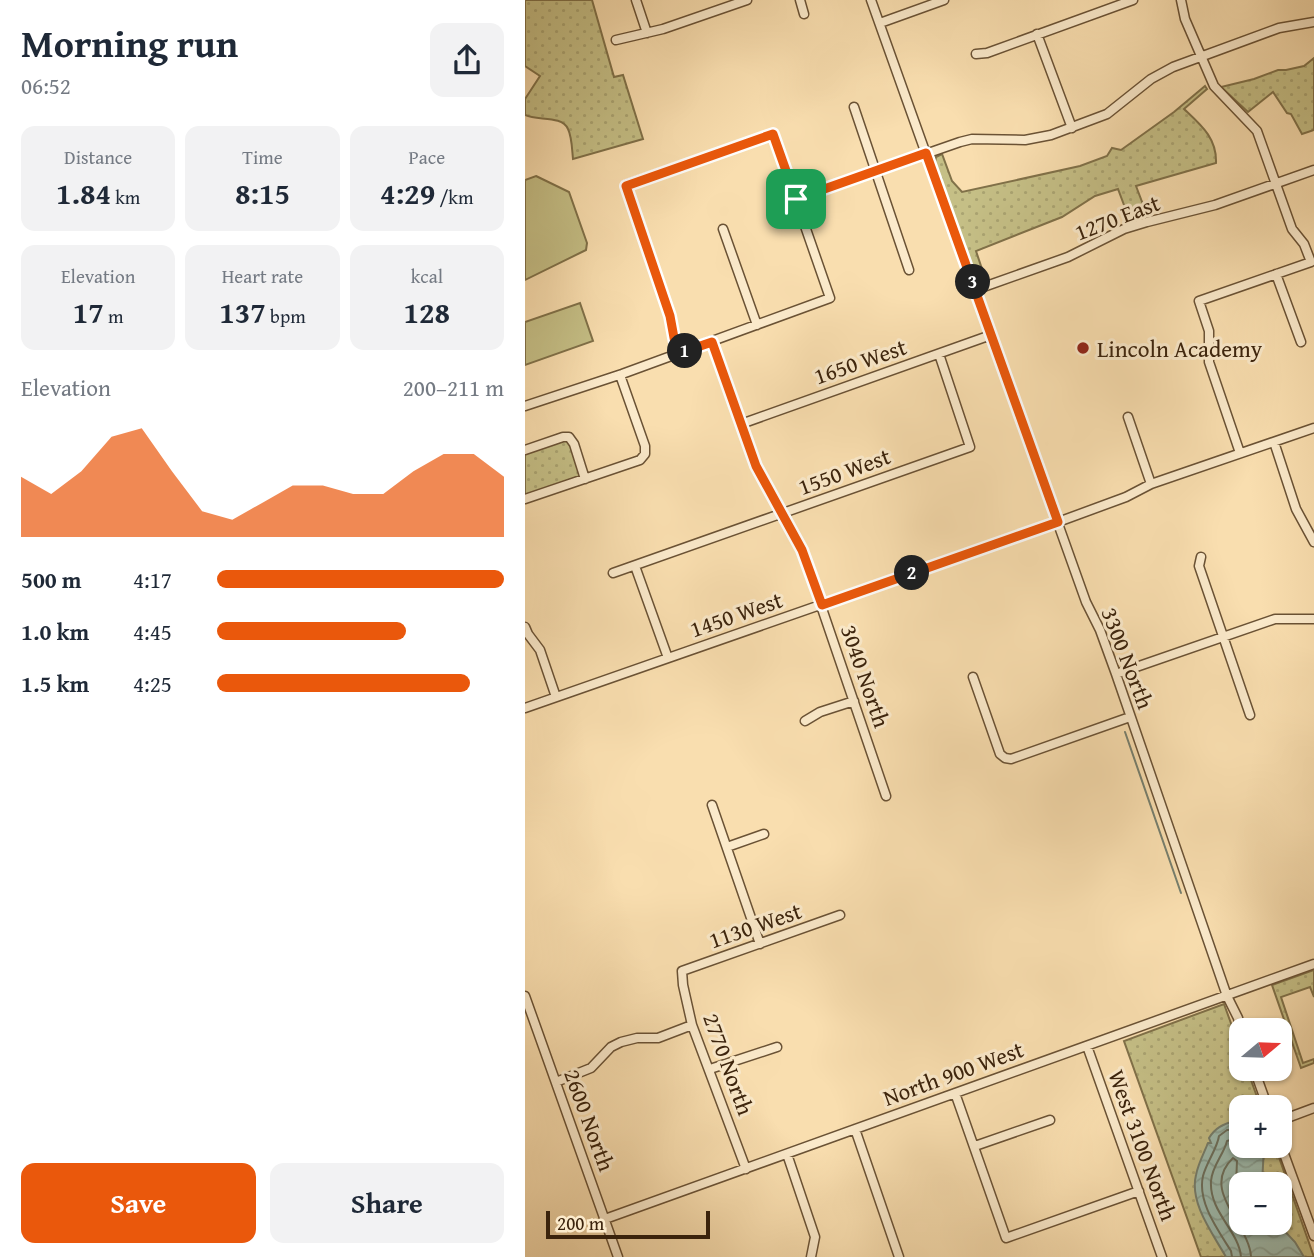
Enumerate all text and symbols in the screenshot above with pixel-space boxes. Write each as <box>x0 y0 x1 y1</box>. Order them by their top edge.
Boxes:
text: Morning run <box>21 15 238 71</box>
button: share <box>430 23 504 97</box>
text: 06:52 <box>21 69 71 102</box>
text: Distance <box>64 143 132 171</box>
text: Time <box>242 143 283 171</box>
text: Pace <box>409 143 445 171</box>
pin <box>766 169 826 229</box>
text: 1.84 <box>56 171 111 215</box>
text: 8:15 <box>235 171 290 215</box>
text: 4:29 <box>380 171 435 215</box>
icon: arrive <box>777 180 815 218</box>
text: km <box>111 183 140 211</box>
text: /km <box>435 183 474 211</box>
street label: 1270 East <box>1069 186 1165 248</box>
text: Elevation <box>61 262 135 290</box>
text: Heart rate <box>222 262 303 290</box>
text: kcal <box>411 262 443 290</box>
pin: 3 <box>955 264 991 300</box>
text: 3 <box>968 267 977 295</box>
text: 17 <box>73 290 104 334</box>
text: 137 <box>219 290 266 334</box>
text: 128 <box>404 290 450 334</box>
text: m <box>104 302 124 330</box>
text: bpm <box>266 302 306 330</box>
street label: 1650 West <box>809 330 911 392</box>
place label: Lincoln Academy <box>1097 332 1263 365</box>
pin: 1 <box>667 334 703 368</box>
text: 1 <box>680 336 689 364</box>
marker: Lincoln Academy <box>1075 340 1091 356</box>
text: Elevation <box>21 371 111 404</box>
text: 200–211 m <box>403 371 504 404</box>
street label: 1550 West <box>793 439 895 503</box>
pin: 2 <box>895 556 929 590</box>
text: 2 <box>907 558 916 586</box>
text: 500 m <box>21 563 82 596</box>
text: 4:17 <box>133 563 172 596</box>
street label: 1450 West <box>685 583 787 645</box>
street label: 3300 North <box>1093 602 1163 714</box>
text: 1.0 km <box>21 615 89 648</box>
text: 4:45 <box>133 615 172 648</box>
street label: 3040 North <box>833 620 899 732</box>
text: 1.5 km <box>21 667 89 700</box>
text: 4:25 <box>133 667 172 700</box>
street label: 1130 West <box>704 894 806 956</box>
street label: 2770 North <box>695 1008 763 1120</box>
north arrow <box>1229 1018 1291 1082</box>
map controls <box>1229 1018 1292 1235</box>
street label: North 900 West <box>878 1032 1028 1114</box>
street label: 2600 North <box>556 1064 624 1176</box>
street label: West 3100 North <box>1100 1065 1186 1225</box>
button: + <box>1229 1095 1292 1158</box>
button: Save <box>21 1163 256 1243</box>
button: Share <box>270 1163 504 1243</box>
button: − <box>1229 1172 1292 1235</box>
scale bar <box>546 1208 711 1240</box>
text: 200 m <box>557 1209 604 1237</box>

